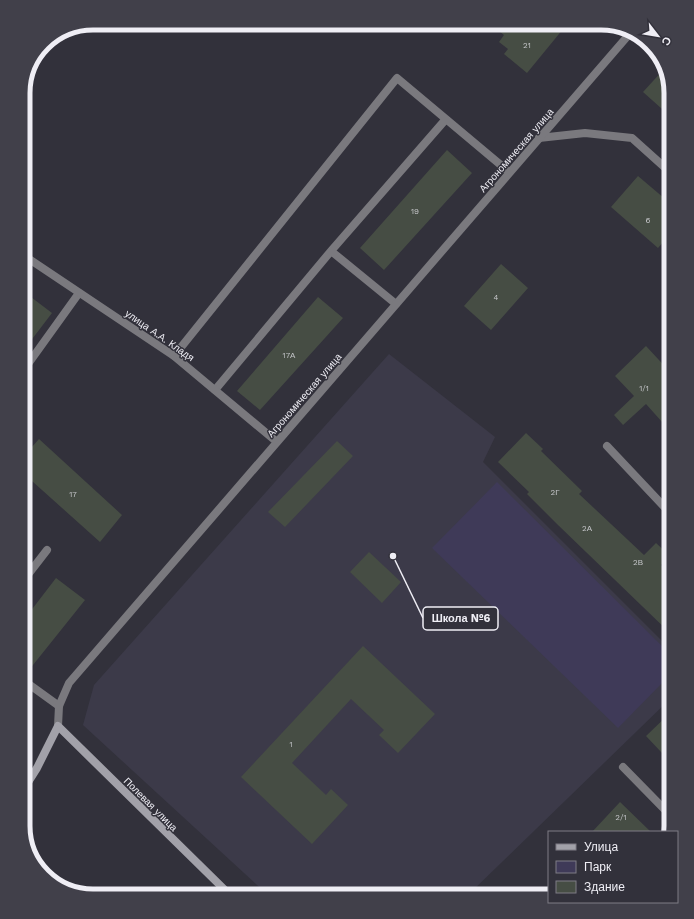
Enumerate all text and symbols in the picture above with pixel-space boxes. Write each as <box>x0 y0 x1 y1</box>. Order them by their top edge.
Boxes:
north arrow <box>638 16 678 56</box>
text: С <box>658 34 674 48</box>
house number: 21 <box>523 41 531 50</box>
street label: Агрономическая улица <box>477 106 556 194</box>
house number: 19 <box>411 207 419 216</box>
house number: 6 <box>646 216 651 225</box>
house number: 4 <box>494 293 499 302</box>
street label: улица А.А. Кладя <box>123 308 196 363</box>
street label: Агрономическая улица <box>265 351 344 439</box>
house number: 17А <box>283 351 296 360</box>
house number: 1/1 <box>639 384 649 393</box>
house number: 2Г <box>551 488 560 497</box>
house number: 17 <box>69 490 77 499</box>
house number: 2А <box>582 524 593 533</box>
house number: 2В <box>633 558 643 567</box>
callout: Школа №6 <box>423 607 498 630</box>
text: Школа №6 <box>432 612 491 625</box>
house number: 1 <box>289 740 293 749</box>
street label: Полевая улица <box>122 775 180 834</box>
house number: 2/1 <box>615 813 627 822</box>
legend <box>548 831 678 903</box>
text: Улица <box>584 840 618 854</box>
text: Парк <box>584 860 612 874</box>
text: Здание <box>584 880 625 894</box>

